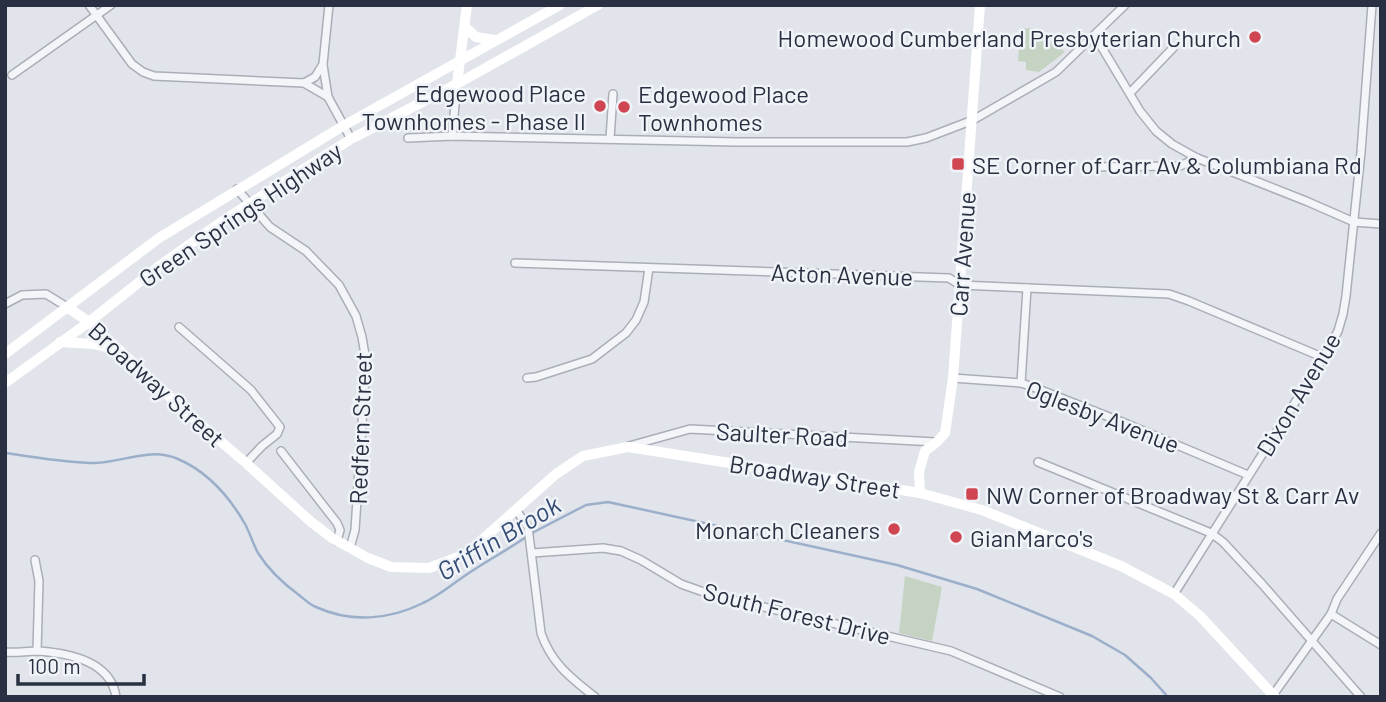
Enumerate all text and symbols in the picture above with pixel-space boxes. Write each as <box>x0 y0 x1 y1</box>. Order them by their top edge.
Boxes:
place label: Homewood Cumberland Presbyterian Church <box>778 23 1241 52</box>
marker: Homewood Cumberland Presbyterian Church <box>1247 29 1263 45</box>
place label: Edgewood Place Townhomes - Phase II <box>362 78 586 135</box>
place label: Edgewood Place Townhomes <box>638 79 809 136</box>
marker: Edgewood Place Townhomes - Phase II <box>592 98 608 114</box>
marker: Edgewood Place Townhomes <box>616 99 632 115</box>
street label: Green Springs Highway <box>133 135 347 293</box>
place label: SE Corner of Carr Av & Columbiana Rd <box>972 150 1362 179</box>
marker: SE Corner of Carr Av & Columbiana Rd <box>950 156 966 172</box>
street label: Carr Avenue <box>943 191 981 317</box>
street label: Acton Avenue <box>770 257 914 291</box>
street label: Broadway Street <box>83 315 231 453</box>
street label: Dixon Avenue <box>1250 327 1346 461</box>
street label: Redfern Street <box>343 351 377 505</box>
street label: Oglesby Avenue <box>1022 373 1184 459</box>
street label: Saulter Road <box>715 416 849 452</box>
street label: Broadway Street <box>727 448 903 504</box>
place label: NW Corner of Broadway St & Carr Av <box>986 480 1359 509</box>
marker: NW Corner of Broadway St & Carr Av <box>964 486 980 502</box>
water label: Griffin Brook <box>431 488 566 586</box>
place label: Monarch Cleaners <box>695 515 880 544</box>
marker: Monarch Cleaners <box>886 521 902 537</box>
place label: GianMarco's <box>970 523 1093 552</box>
marker: GianMarco's <box>948 529 964 545</box>
street label: South Forest Drive <box>700 576 894 650</box>
scale bar <box>18 642 144 686</box>
text: 100 m <box>28 653 81 678</box>

